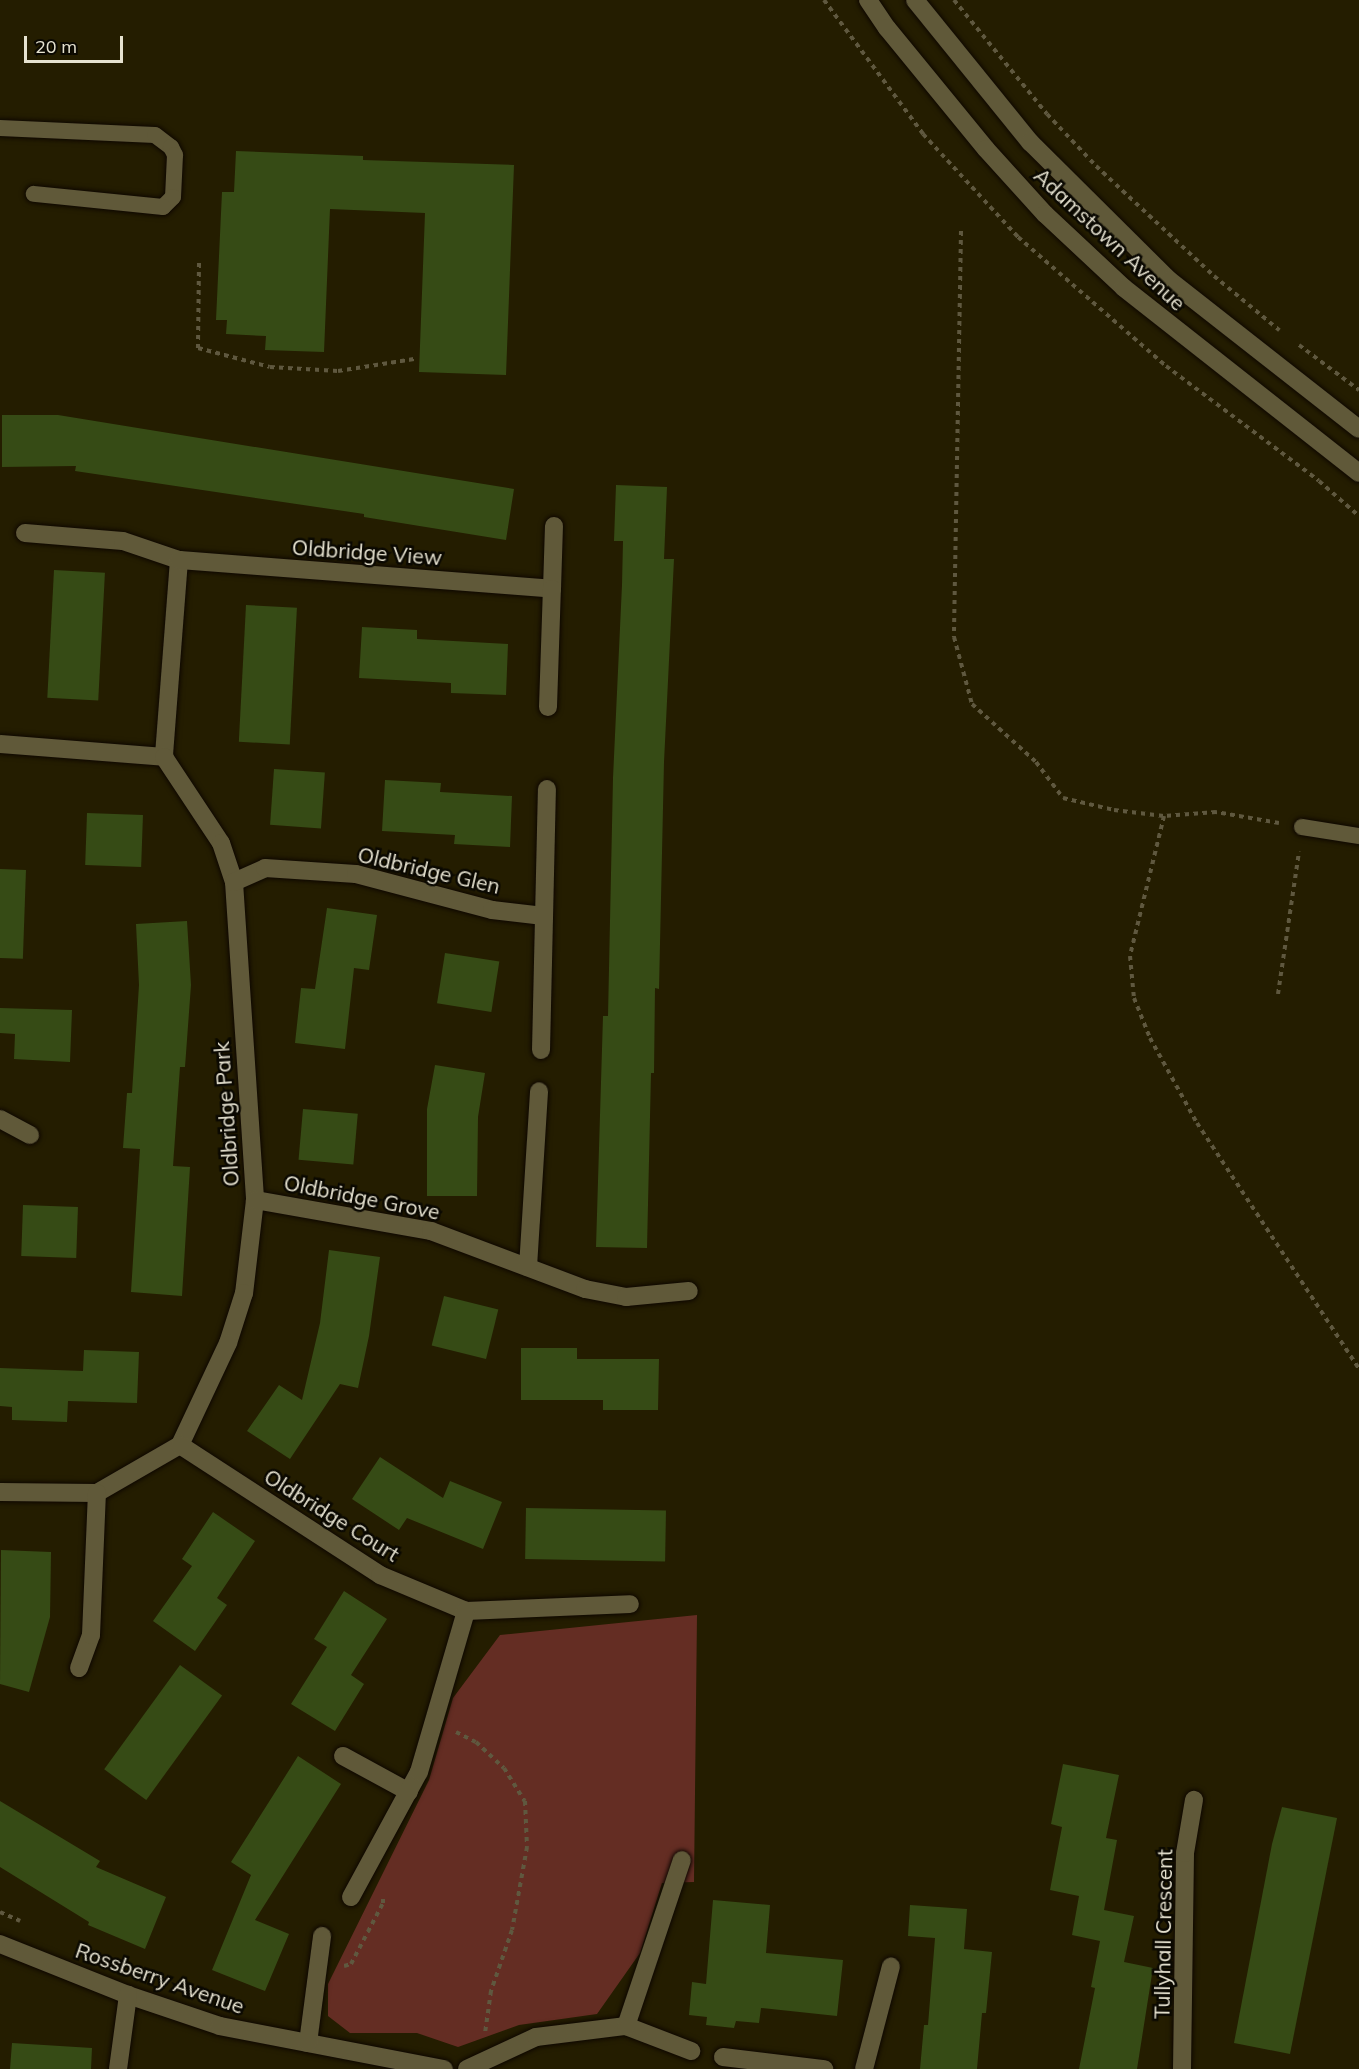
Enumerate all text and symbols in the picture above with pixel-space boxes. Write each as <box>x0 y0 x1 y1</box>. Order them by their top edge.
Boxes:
scale bar <box>27 24 126 62</box>
text: 20 m <box>35 35 77 58</box>
street label: Adamstown Avenue <box>1029 162 1191 316</box>
street label: Oldbridge View <box>291 534 443 570</box>
street label: Oldbridge Glen <box>355 841 503 899</box>
street label: Oldbridge Park <box>208 1041 244 1187</box>
street label: Oldbridge Grove <box>282 1170 442 1224</box>
street label: Oldbridge Court <box>260 1463 404 1567</box>
street label: Tullyhall Crescent <box>1149 1849 1177 2019</box>
street label: Rossberry Avenue <box>72 1937 248 2019</box>

